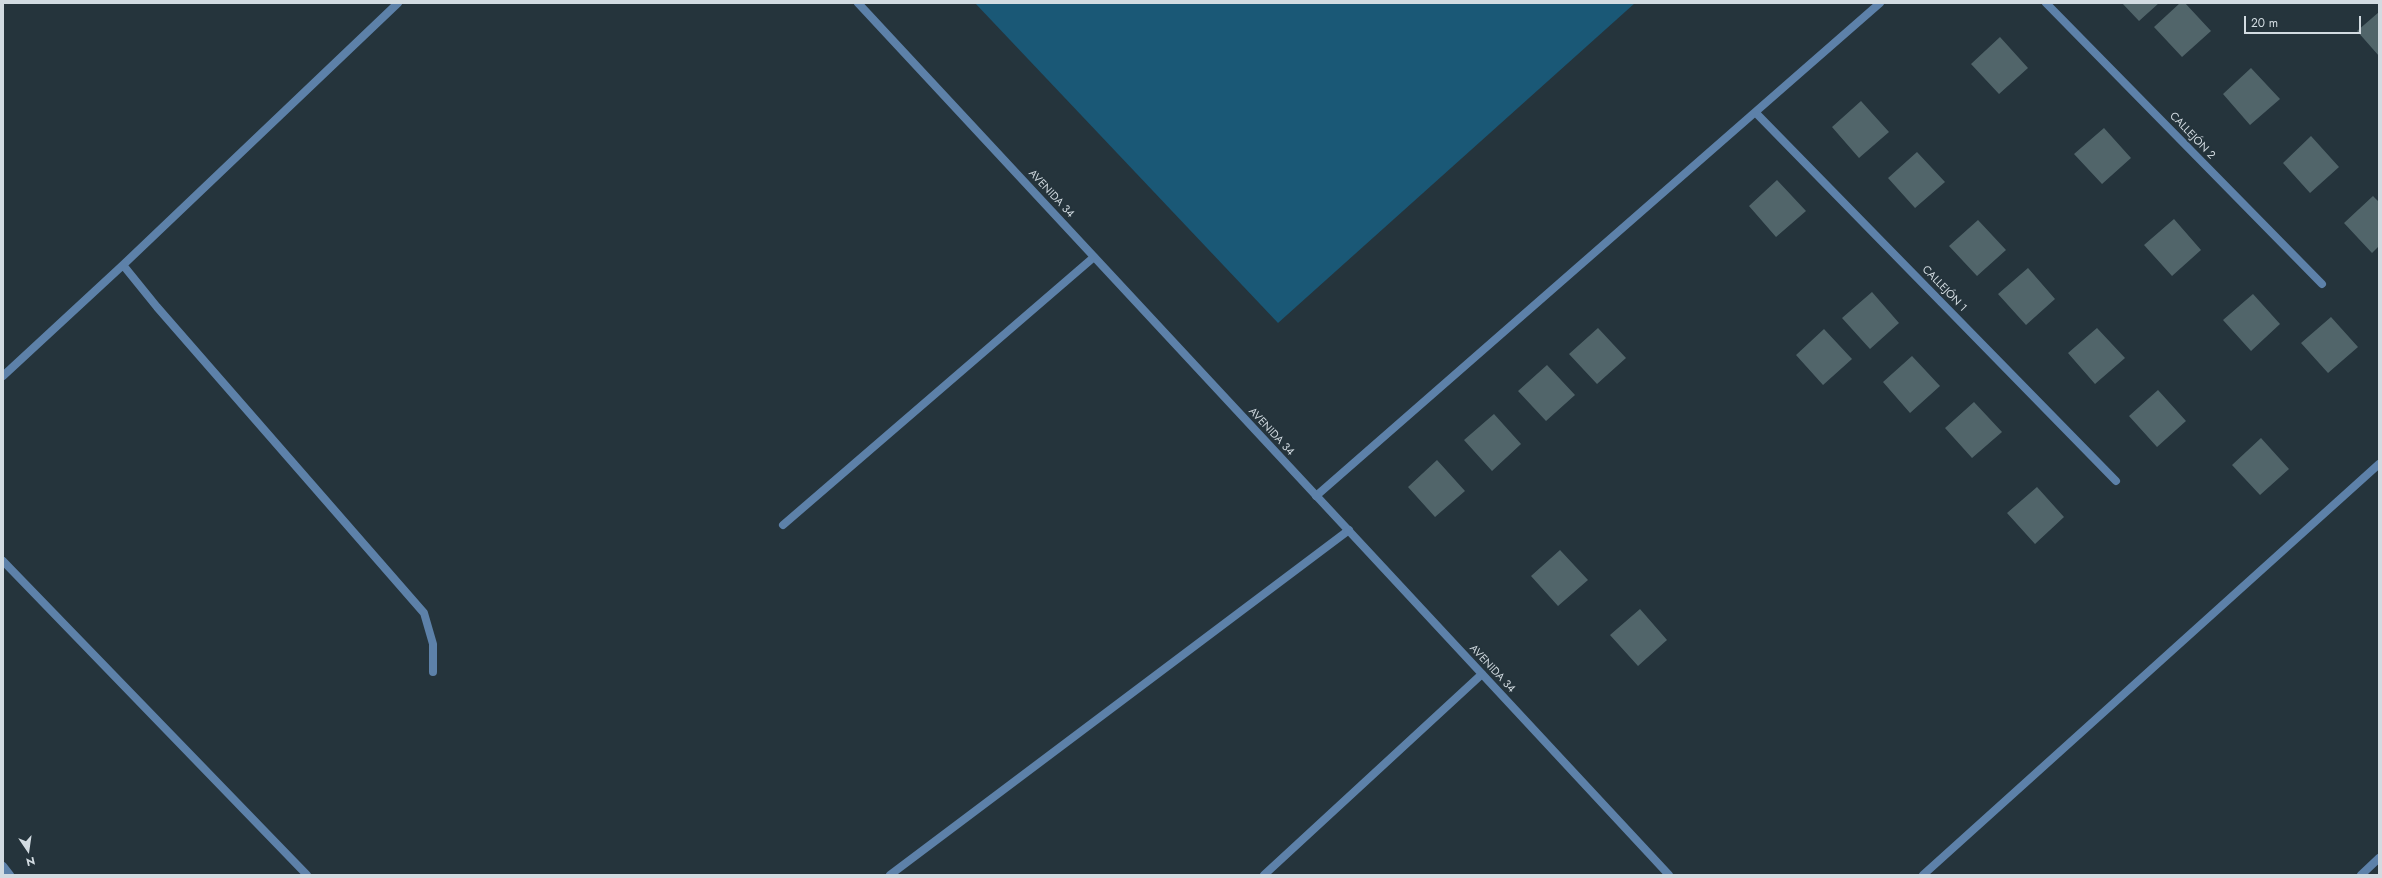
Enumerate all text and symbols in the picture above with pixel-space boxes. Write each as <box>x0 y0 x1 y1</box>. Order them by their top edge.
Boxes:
scale bar <box>2246 8 2363 34</box>
text: 20 m <box>2251 14 2278 32</box>
street label: CALLEJÓN 2 <box>2166 110 2218 162</box>
street label: AVENIDA 34 <box>1025 167 1077 221</box>
street label: CALLEJÓN 1 <box>1919 263 1969 315</box>
street label: AVENIDA 34 <box>1245 405 1297 459</box>
street label: AVENIDA 34 <box>1466 642 1518 696</box>
north arrow <box>8 830 48 870</box>
text: N <box>25 853 37 870</box>

